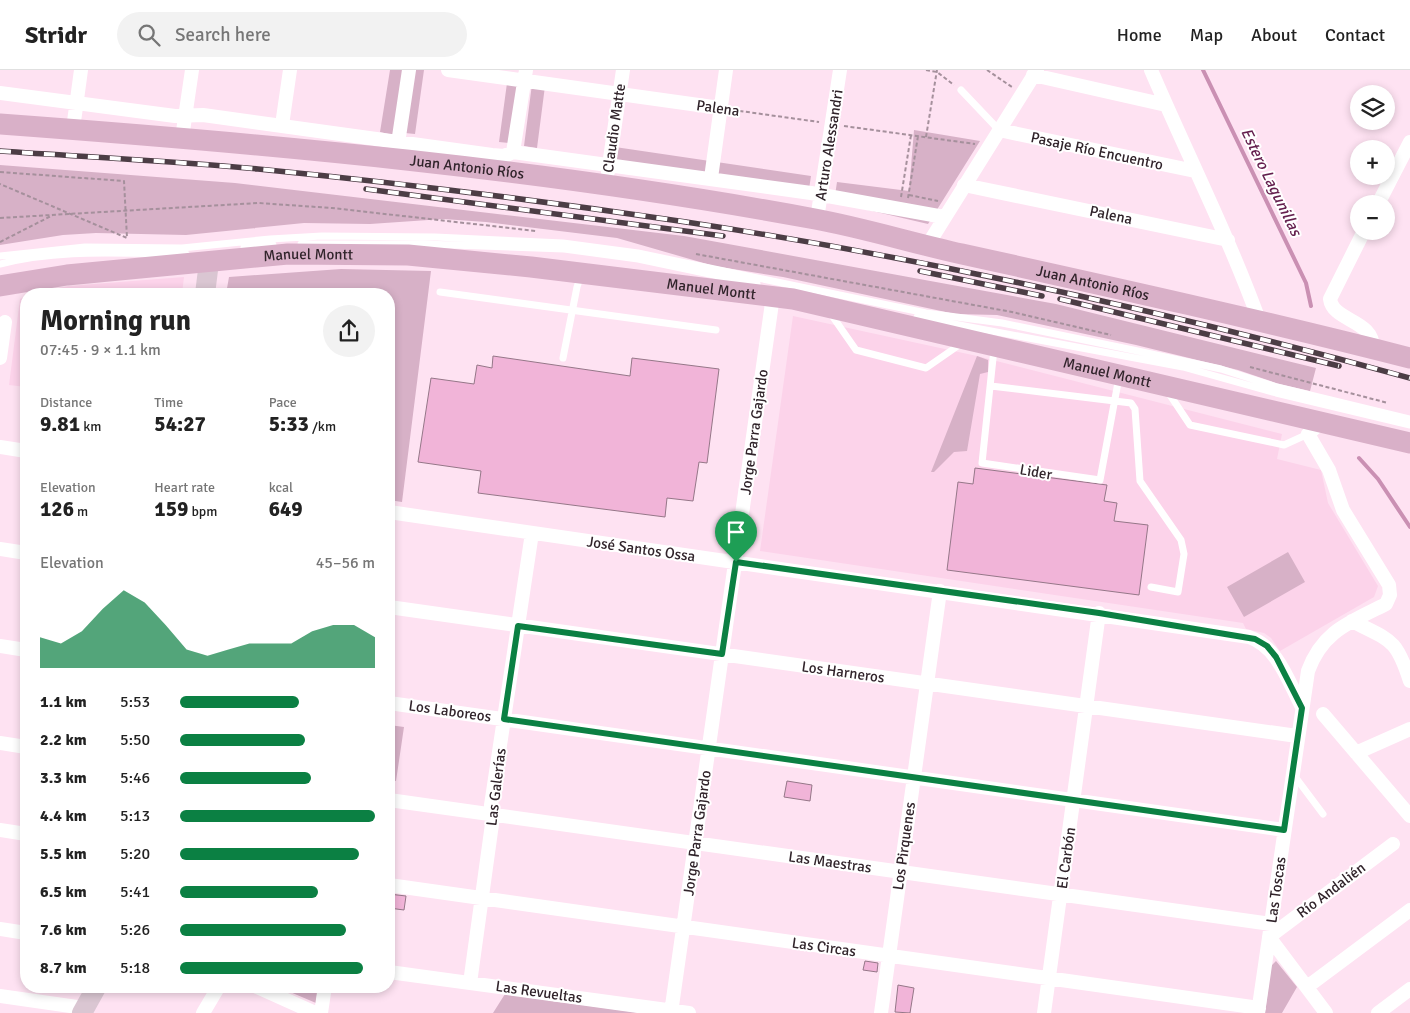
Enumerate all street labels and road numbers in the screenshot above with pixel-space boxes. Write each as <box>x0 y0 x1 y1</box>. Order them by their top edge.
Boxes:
street label: Claudio Matte <box>599 82 629 174</box>
street label: Arturo Alessandri <box>811 88 847 202</box>
street label: Palena <box>695 96 741 120</box>
street label: Pasaje Río Encuentro <box>1029 128 1165 174</box>
street label: Juan Antonio Ríos <box>409 151 526 183</box>
street label: Palena <box>1088 202 1134 228</box>
street label: Manuel Montt <box>262 245 353 265</box>
street label: Juan Antonio Ríos <box>1035 262 1151 304</box>
street label: Manuel Montt <box>665 275 757 303</box>
street label: Manuel Montt <box>1061 353 1153 391</box>
street label: Jorge Parra Gajardo <box>736 368 772 496</box>
street label: Lider <box>1018 460 1054 484</box>
street label: José Santos Ossa <box>586 532 696 566</box>
street label: Los Harneros <box>800 657 886 687</box>
street label: Los Laboreos <box>408 696 493 726</box>
street label: Las Galerías <box>482 747 510 827</box>
street label: Jorge Parra Gajardo <box>679 769 715 897</box>
street label: Los Pirquenes <box>889 800 919 891</box>
street label: El Carbón <box>1053 826 1079 890</box>
street label: Las Maestras <box>787 847 873 877</box>
street label: Las Toscas <box>1262 855 1290 924</box>
street label: Río Andalién <box>1293 858 1369 922</box>
street label: Las Circas <box>791 934 858 960</box>
street label: Las Revueltas <box>494 977 584 1007</box>

